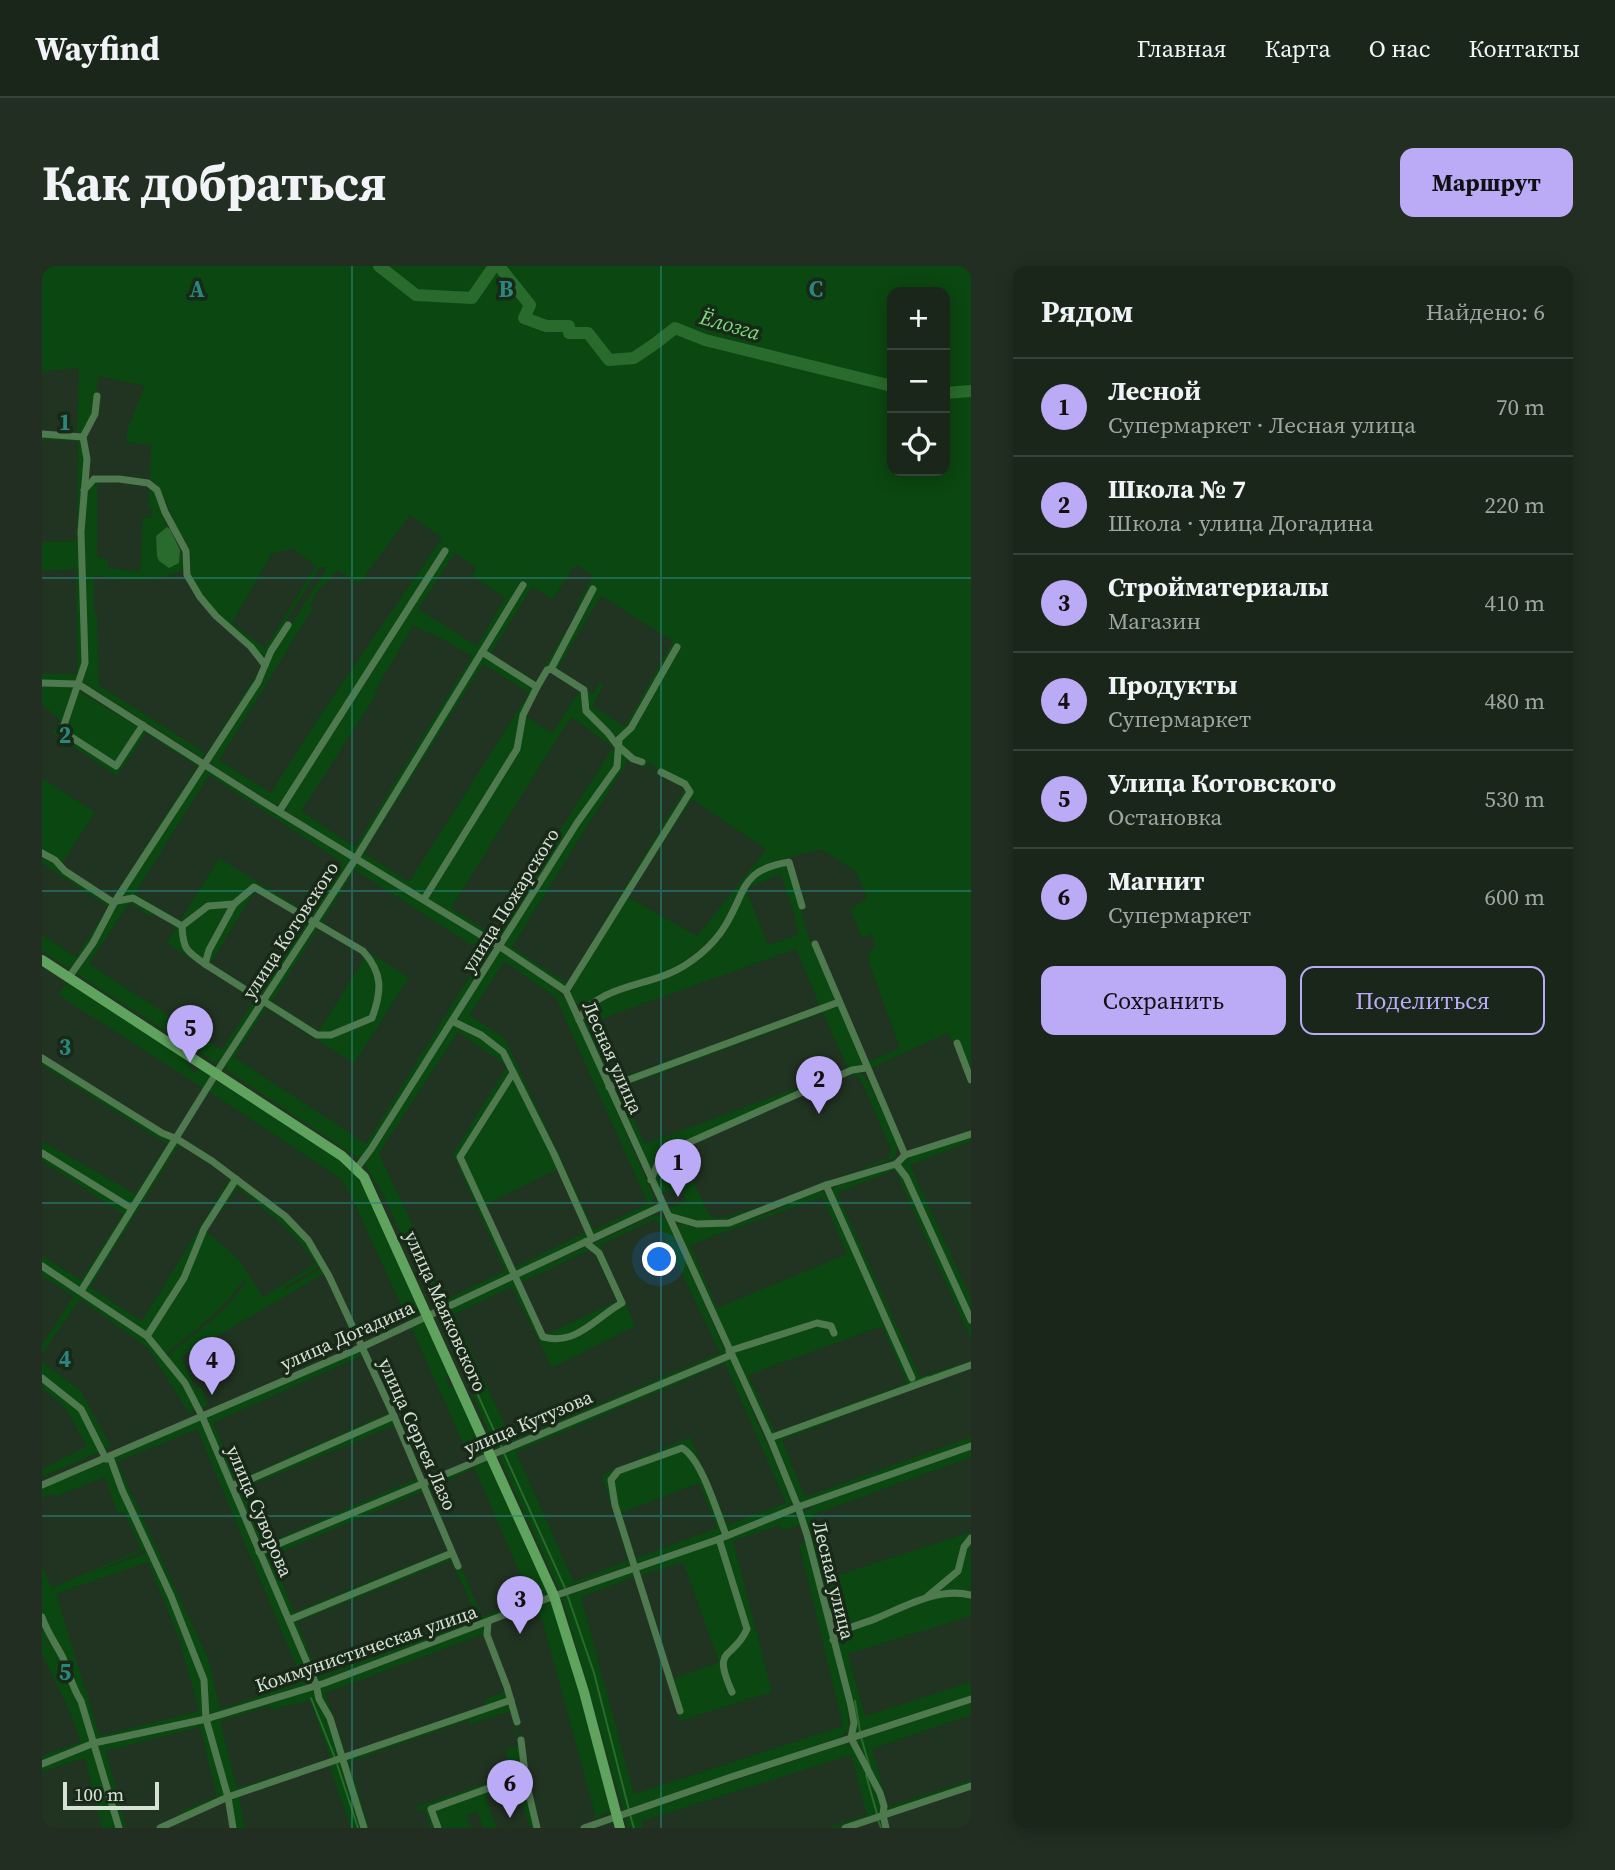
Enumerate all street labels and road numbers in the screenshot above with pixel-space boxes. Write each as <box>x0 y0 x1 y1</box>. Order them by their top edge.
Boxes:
street label: улица Пожарского <box>455 823 565 977</box>
street label: улица Котовского <box>236 856 344 1004</box>
street label: Лесная улица <box>576 996 650 1118</box>
street label: улица Маяковского <box>399 1226 493 1396</box>
street label: улица Догадина <box>276 1294 418 1376</box>
street label: улица Сергея Лазо <box>373 1354 463 1514</box>
street label: улица Кутузова <box>460 1383 596 1461</box>
street label: улица Суворова <box>221 1441 300 1581</box>
street label: Лесная улица <box>807 1518 861 1642</box>
street label: Коммунистическая улица <box>252 1598 481 1698</box>

